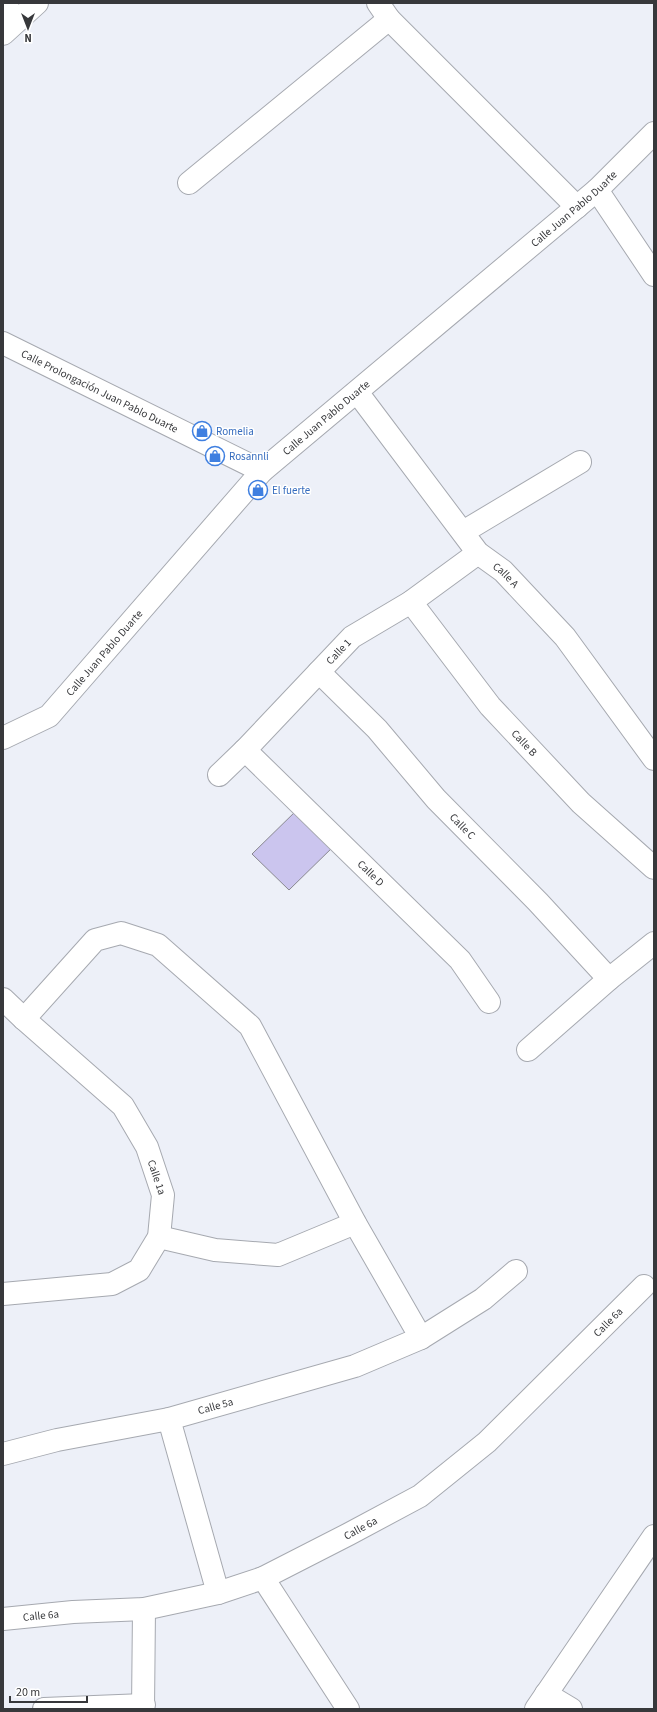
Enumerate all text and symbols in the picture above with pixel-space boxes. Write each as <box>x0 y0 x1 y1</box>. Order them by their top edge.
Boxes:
north arrow <box>8 8 48 48</box>
text: N <box>24 30 32 45</box>
street label: Calle Juan Pablo Duarte <box>527 167 620 250</box>
street label: Calle Prolongación Juan Pablo Duarte <box>19 346 181 436</box>
street label: Calle Juan Pablo Duarte <box>279 376 373 458</box>
shop icon: Romelia <box>191 420 213 442</box>
place label: Romelia <box>216 424 254 439</box>
shop icon: Rosannli <box>204 445 226 467</box>
place label: Rosannli <box>229 449 269 464</box>
shop icon: El fuerte <box>247 479 269 501</box>
place label: El fuerte <box>272 483 311 498</box>
street label: Calle A <box>490 559 522 591</box>
street label: Calle Juan Pablo Duarte <box>62 606 146 699</box>
street label: Calle 1 <box>322 635 354 668</box>
street label: Calle B <box>508 726 541 760</box>
street label: Calle C <box>446 810 479 843</box>
street label: Calle D <box>354 856 388 890</box>
street label: Calle 1a <box>144 1158 170 1197</box>
street label: Calle 6a <box>590 1304 626 1340</box>
street label: Calle 5a <box>196 1394 235 1418</box>
street label: Calle 6a <box>341 1513 380 1543</box>
street label: Calle 6a <box>22 1606 60 1624</box>
scale bar <box>10 1678 87 1704</box>
text: 20 m <box>16 1684 40 1701</box>

